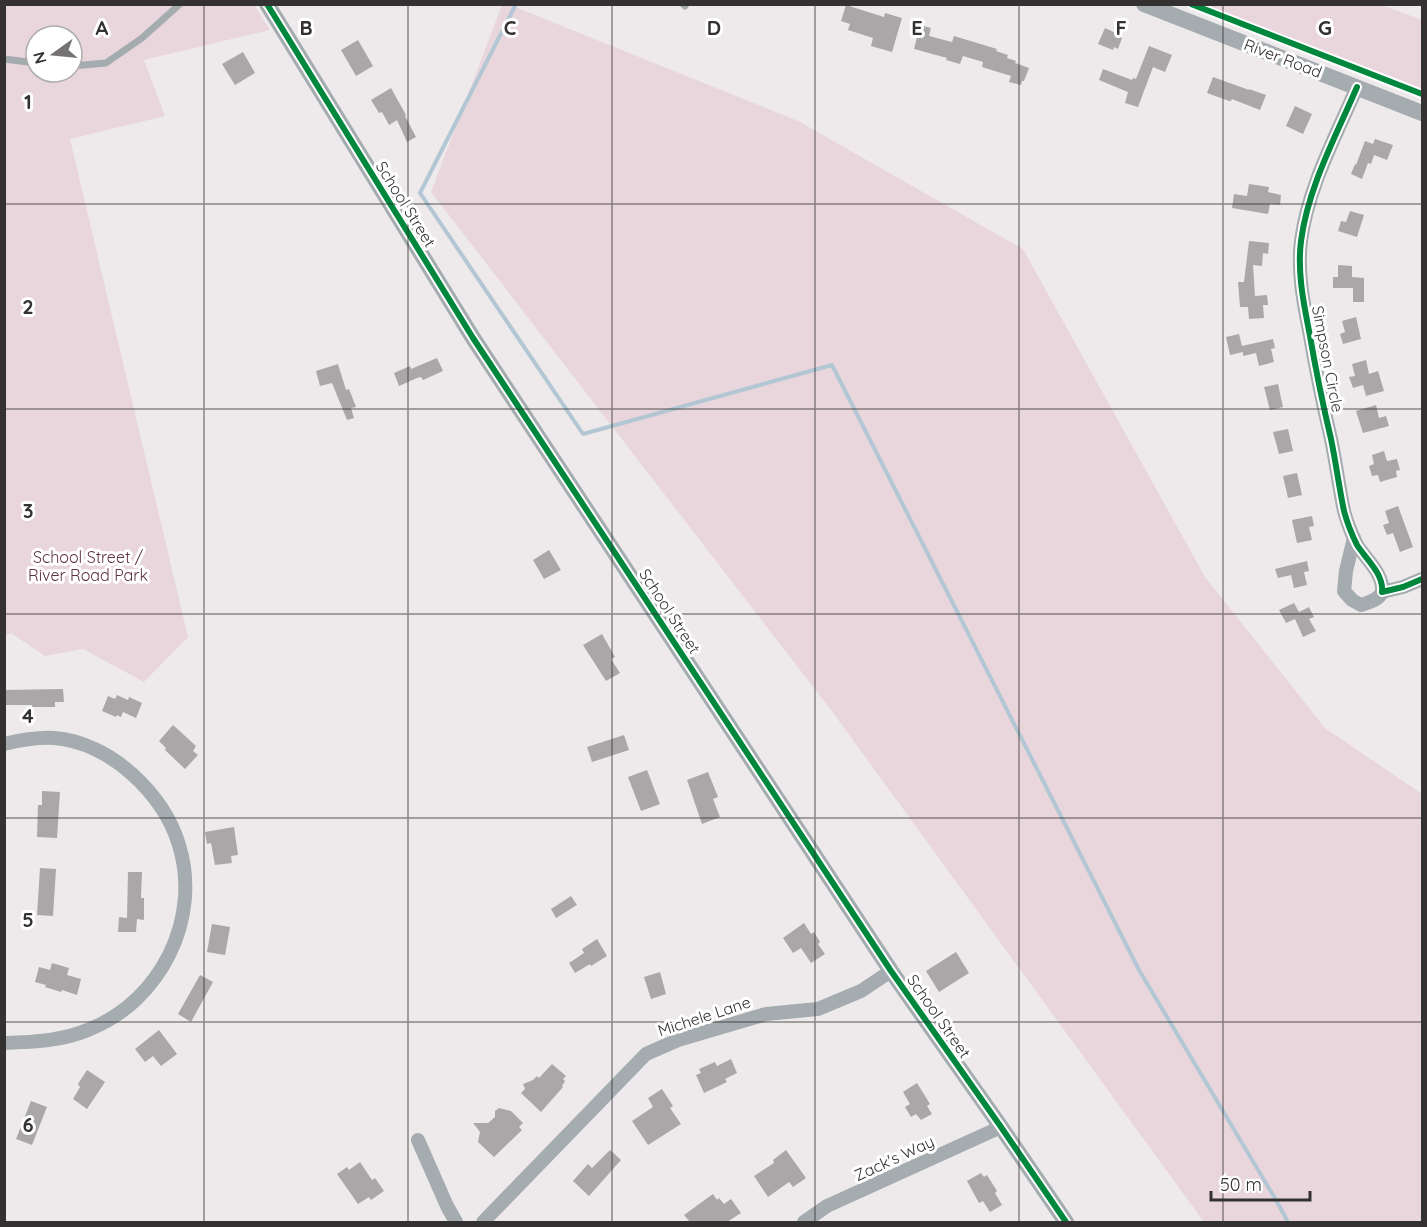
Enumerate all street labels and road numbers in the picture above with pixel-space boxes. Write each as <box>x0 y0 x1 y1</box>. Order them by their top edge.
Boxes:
street label: River Road <box>1241 34 1325 82</box>
street label: School Street <box>372 157 440 251</box>
street label: Simpson Circle <box>1308 304 1348 414</box>
street label: School Street <box>635 565 705 657</box>
street label: School Street <box>903 970 975 1062</box>
street label: Michele Lane <box>655 992 753 1040</box>
street label: Zack's Way <box>851 1131 937 1185</box>

